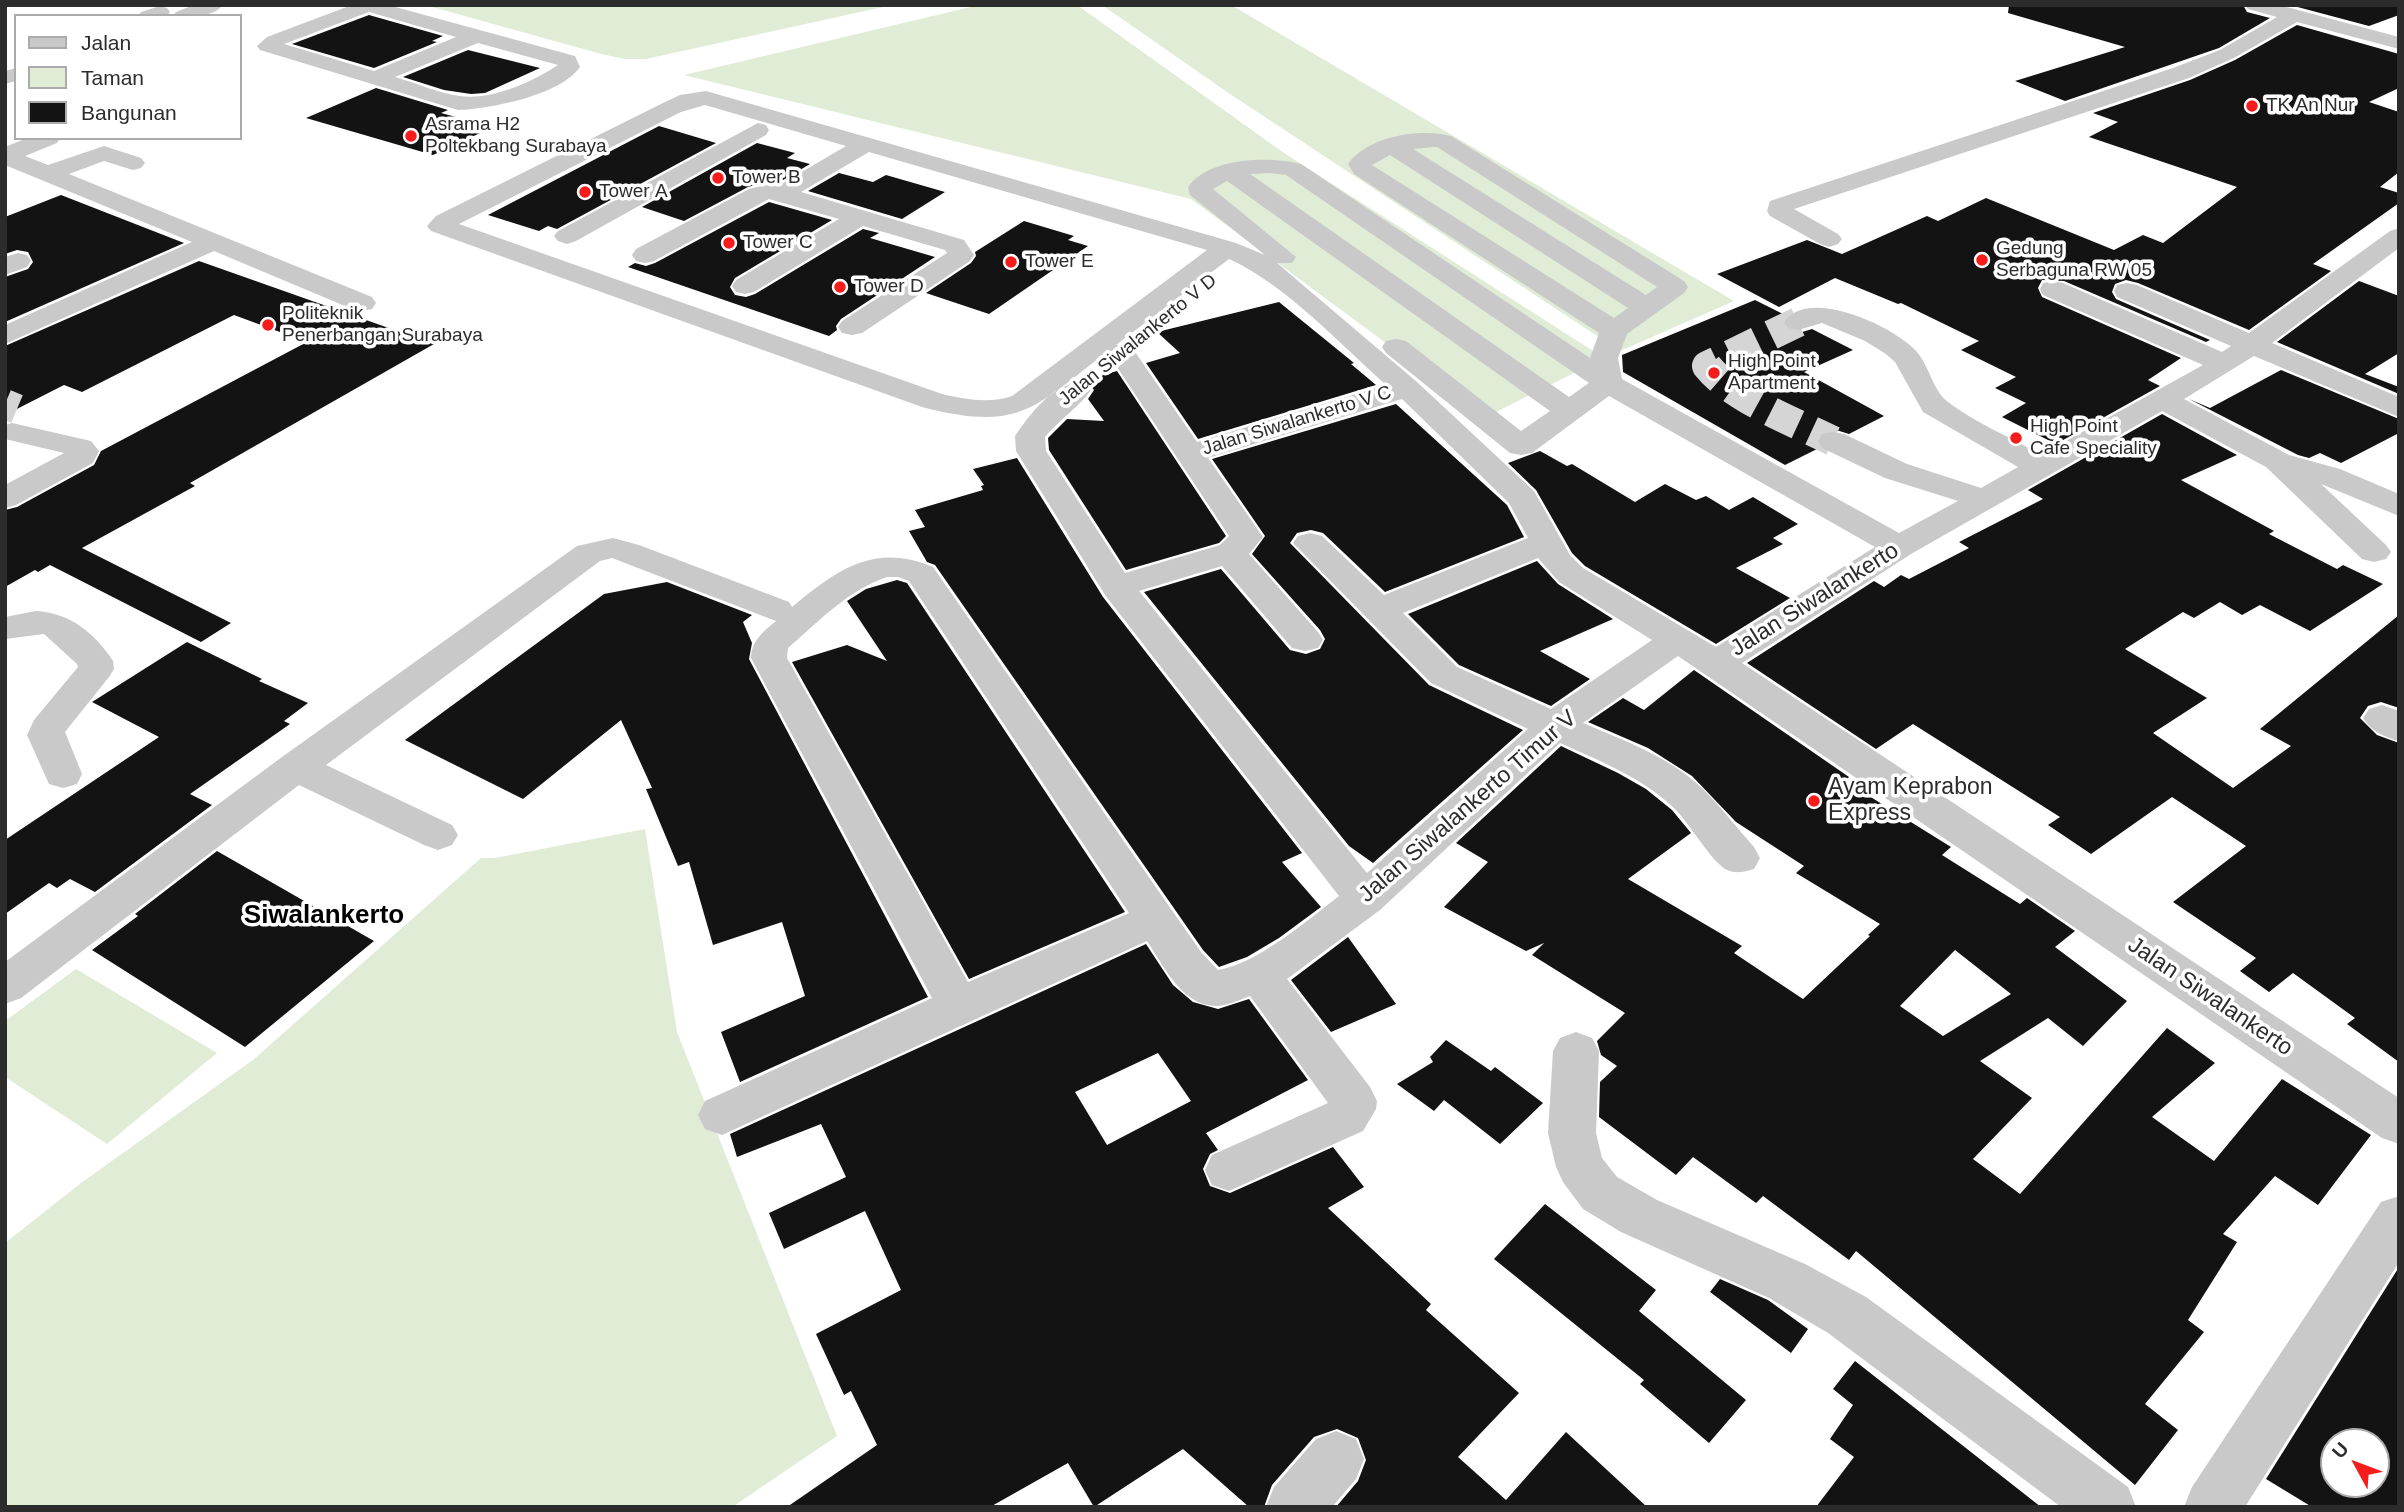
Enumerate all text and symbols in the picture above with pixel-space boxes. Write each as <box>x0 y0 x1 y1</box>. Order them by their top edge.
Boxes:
legend <box>14 14 242 140</box>
text: Jalan <box>81 31 131 54</box>
text: Taman <box>81 66 144 89</box>
place label: TK An Nur <box>2266 95 2355 117</box>
marker: TK An Nur <box>2244 98 2260 114</box>
text: Bangunan <box>81 101 177 124</box>
place label: Asrama H2 Poltekbang Surabaya <box>425 114 607 158</box>
marker: Asrama H2 Poltekbang Surabaya <box>403 128 419 144</box>
place label: Tower B <box>732 167 801 189</box>
marker: Tower B <box>710 170 726 186</box>
place label: Tower A <box>599 181 668 203</box>
marker: Tower A <box>577 184 593 200</box>
place label: Tower C <box>743 232 813 254</box>
marker: Tower C <box>721 235 737 251</box>
place label: Gedung Serbaguna RW 05 <box>1996 238 2152 282</box>
place label: Tower E <box>1025 251 1094 273</box>
marker: Gedung Serbaguna RW 05 <box>1974 252 1990 268</box>
marker: Tower E <box>1003 254 1019 270</box>
street label: Jalan Siwalankerto V D <box>1054 269 1222 411</box>
place label: Tower D <box>854 276 924 298</box>
marker: Tower D <box>832 279 848 295</box>
place label: Politeknik Penerbangan Surabaya <box>282 303 483 347</box>
marker: Politeknik Penerbangan Surabaya <box>260 317 276 333</box>
place label: High Point Apartment <box>1728 351 1816 395</box>
marker: High Point Apartment <box>1706 365 1722 381</box>
street label: Jalan Siwalankerto V C <box>1200 381 1394 461</box>
place label: High Point Cafe Speciality <box>2030 416 2157 460</box>
marker: High Point Cafe Speciality <box>2008 430 2024 446</box>
street label: Jalan Siwalankerto <box>1726 537 1904 663</box>
street label: Jalan Siwalankerto Timur V <box>1354 705 1582 909</box>
place label: Ayam Keprabon Express <box>1828 774 1993 828</box>
marker: Ayam Keprabon Express <box>1806 793 1822 809</box>
district label: Siwalankerto <box>244 900 404 932</box>
street label: Jalan Siwalankerto <box>2122 932 2298 1062</box>
north arrow <box>2320 1428 2390 1498</box>
text: U <box>2328 1438 2353 1462</box>

